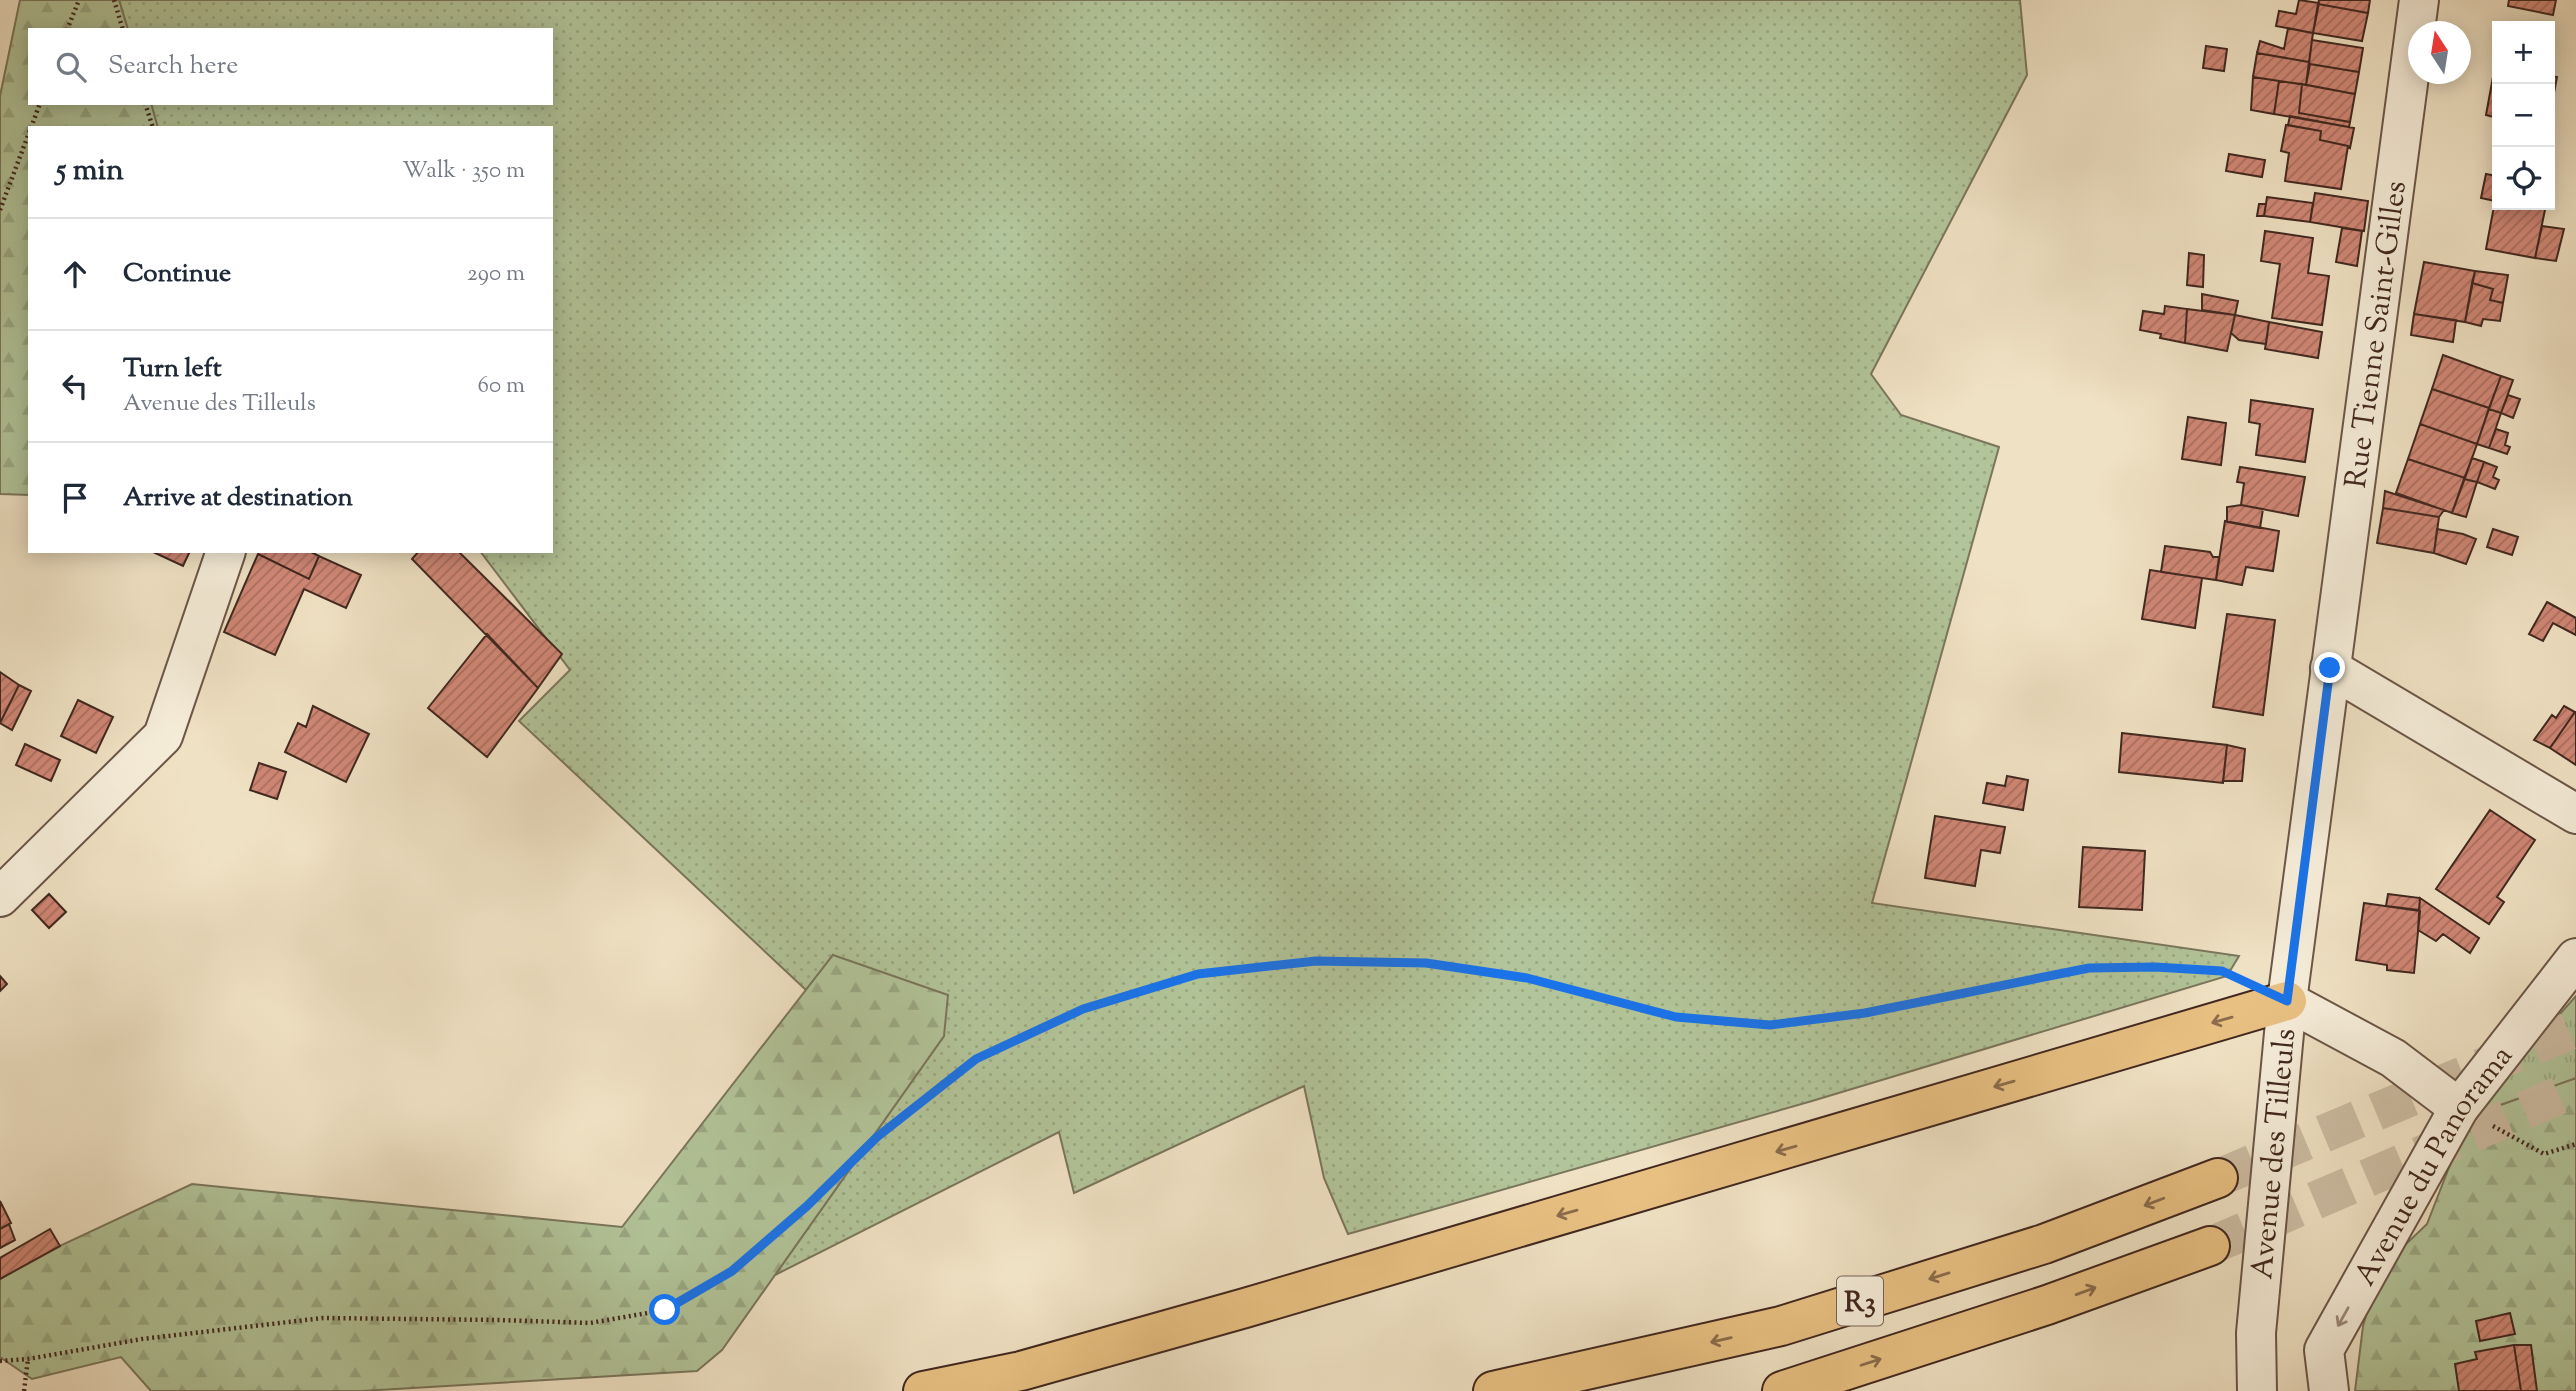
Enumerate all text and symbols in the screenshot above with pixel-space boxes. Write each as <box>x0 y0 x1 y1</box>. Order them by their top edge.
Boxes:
north arrow <box>2408 21 2471 84</box>
map controls <box>2492 21 2555 210</box>
button: + <box>2492 21 2555 84</box>
search box <box>28 28 553 105</box>
icon: search <box>52 48 90 86</box>
text: Search here <box>108 48 238 85</box>
button: − <box>2492 84 2555 147</box>
button: locate <box>2492 147 2555 210</box>
text: 5 min <box>56 150 124 193</box>
text: Walk · 350 m <box>402 155 525 188</box>
street label: Rue Tienne Saint-Gilles <box>2336 178 2419 491</box>
icon: ahead <box>56 255 94 293</box>
text: Continue <box>123 256 231 293</box>
text: 290 m <box>467 258 525 291</box>
text: Turn left <box>123 351 222 388</box>
icon: left <box>56 367 94 405</box>
text: 60 m <box>477 370 525 403</box>
text: Avenue des Tilleuls <box>123 388 316 421</box>
icon: arrive <box>56 479 94 517</box>
text: Arrive at destination <box>123 480 353 517</box>
route end <box>2314 652 2345 683</box>
one-way arrow <box>2211 1015 2233 1028</box>
street label: Avenue des Tilleuls <box>2242 1027 2308 1281</box>
street label: Avenue du Panorama <box>2345 1037 2524 1294</box>
one-way arrow <box>1993 1079 2015 1092</box>
one-way arrow <box>1775 1143 1797 1156</box>
one-way arrow <box>2144 1197 2166 1209</box>
one-way arrow <box>1557 1207 1579 1220</box>
one-way arrow <box>1929 1271 1951 1284</box>
road number: R3 <box>1837 1276 1883 1326</box>
one-way arrow <box>2075 1283 2097 1296</box>
route start <box>649 1294 680 1325</box>
one-way arrow <box>2336 1307 2350 1327</box>
one-way arrow <box>1710 1334 1733 1347</box>
one-way arrow <box>1859 1355 1881 1368</box>

